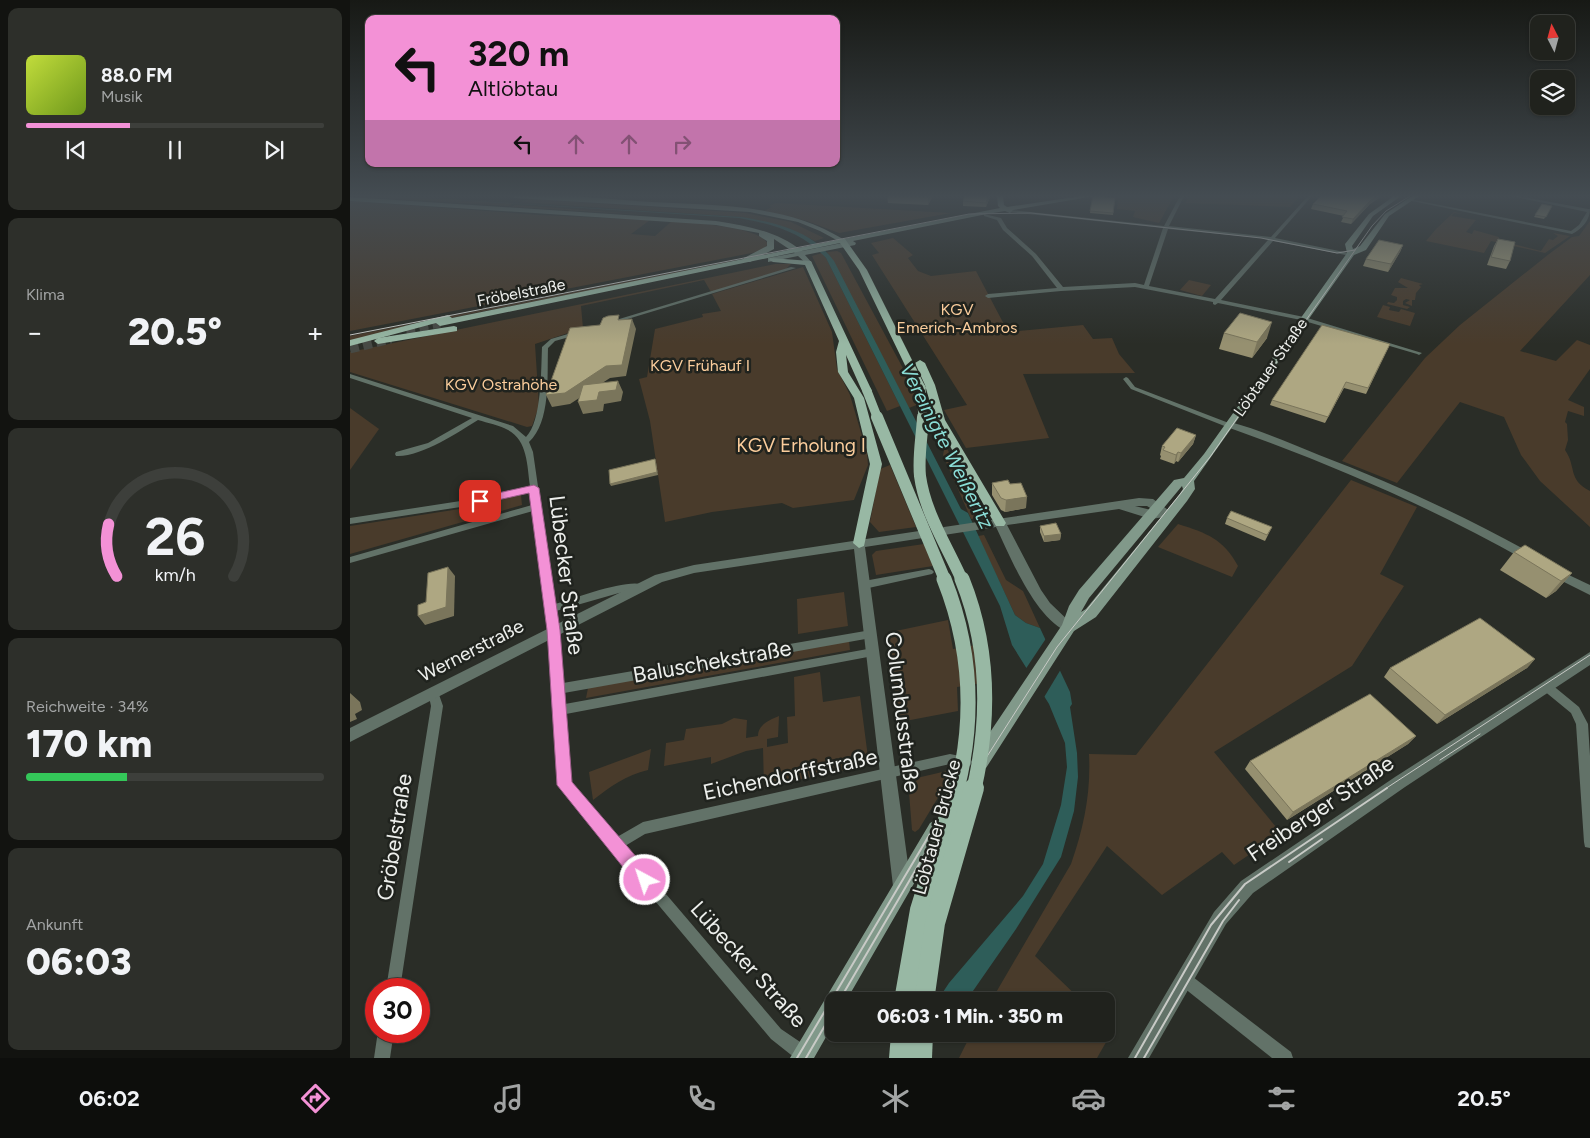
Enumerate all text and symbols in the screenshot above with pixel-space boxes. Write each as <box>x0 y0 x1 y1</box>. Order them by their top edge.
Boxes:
north arrow <box>1530 15 1575 60</box>
map controls <box>1530 15 1575 115</box>
text: 320 m <box>468 33 569 75</box>
icon: left <box>385 35 450 100</box>
text: 88.0 FM <box>101 64 173 87</box>
button: layers <box>1530 70 1575 115</box>
text: Altlöbtau <box>468 75 558 102</box>
text: Musik <box>101 87 142 106</box>
icon: left <box>509 130 537 158</box>
icon: ahead <box>562 130 590 158</box>
icon: ahead <box>615 130 643 158</box>
icon: right <box>668 130 696 158</box>
icon: previous <box>62 136 90 164</box>
icon: pause <box>161 136 189 164</box>
icon: next <box>260 136 288 164</box>
street label: Fröbelstraße <box>475 275 567 310</box>
text: Klima <box>26 285 65 304</box>
park label: KGV Emerich-Ambros <box>896 300 1018 337</box>
text: 20.5° <box>128 309 222 355</box>
street label: Löbtauer Straße <box>1230 314 1311 420</box>
text: − <box>26 315 43 349</box>
text: + <box>307 315 324 349</box>
park label: KGV Frühauf I <box>650 356 750 375</box>
water label: Vereinigte Weißeritz <box>895 359 999 533</box>
park label: KGV Ostrahöhe <box>445 375 557 394</box>
park label: KGV Erholung I <box>736 434 866 457</box>
pin <box>459 480 501 522</box>
icon: arrive <box>466 487 494 515</box>
street label: Lübecker Straße <box>543 494 590 656</box>
text: 26 <box>145 506 205 568</box>
text: km/h <box>155 564 195 585</box>
street label: Wernerstraße <box>415 614 528 687</box>
street label: Columbusstraße <box>879 630 926 794</box>
street label: Baluschekstraße <box>631 634 793 689</box>
text: Reichweite · 34% <box>26 697 149 716</box>
text: 170 km <box>26 721 152 767</box>
street label: Eichendorffstraße <box>700 743 880 806</box>
street label: Freiberger Straße <box>1242 749 1399 868</box>
street label: Löbtauer Brücke <box>907 757 966 897</box>
street label: Gröbelstraße <box>371 772 418 903</box>
position arrow <box>618 853 670 905</box>
street label: Lübecker Straße <box>685 896 812 1033</box>
text: Ankunft <box>26 915 83 934</box>
text: 06:03 <box>26 939 131 985</box>
speed limit sign: 30 <box>365 978 430 1043</box>
text: 06:03 · 1 Min. · 350 m <box>877 1005 1063 1028</box>
icon: directions <box>298 1081 333 1116</box>
icon: music <box>491 1081 526 1116</box>
icon: phone <box>684 1081 719 1116</box>
icon: climate <box>878 1081 913 1116</box>
icon: car <box>1071 1081 1106 1116</box>
icon: filters <box>1264 1081 1299 1116</box>
text: 06:02 <box>79 1085 140 1112</box>
text: 20.5° <box>1457 1085 1511 1112</box>

